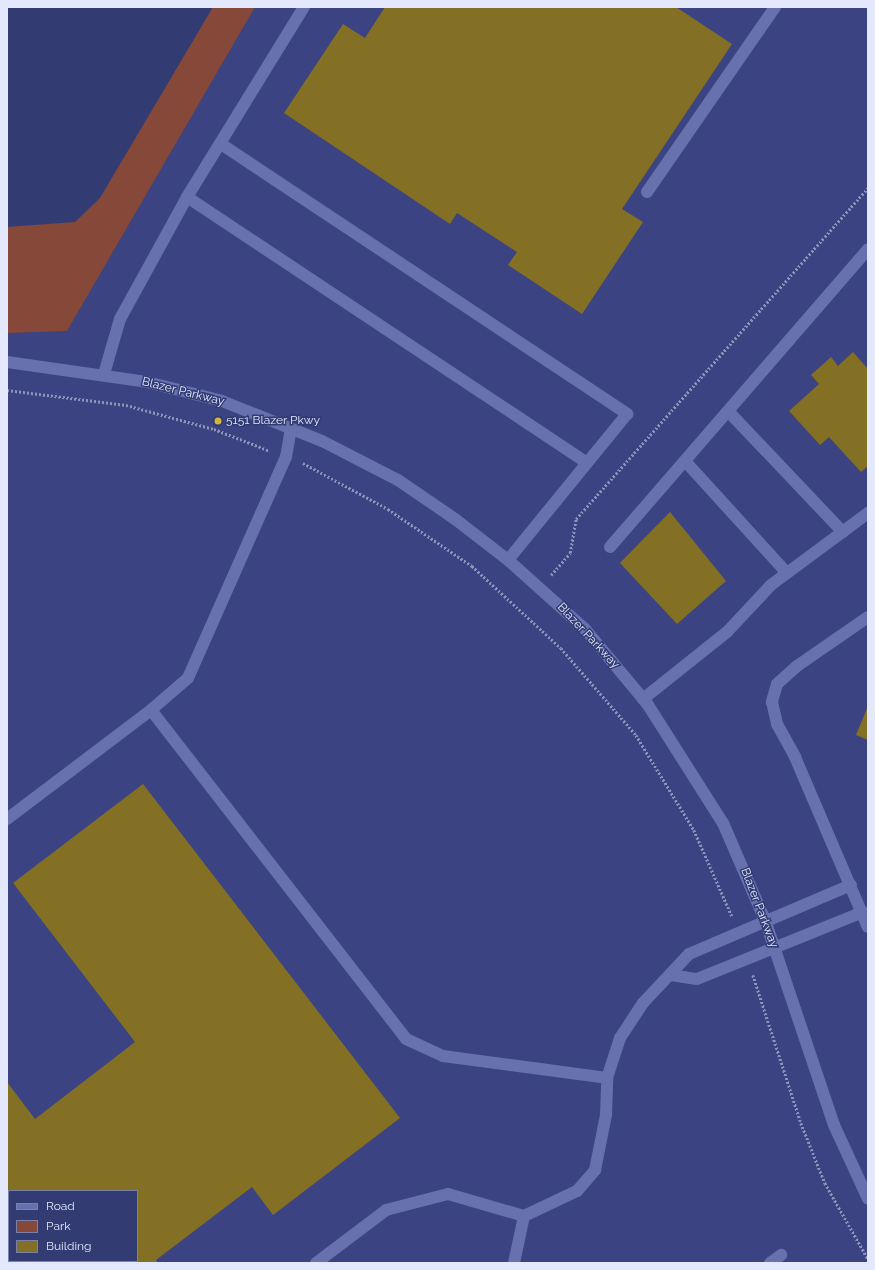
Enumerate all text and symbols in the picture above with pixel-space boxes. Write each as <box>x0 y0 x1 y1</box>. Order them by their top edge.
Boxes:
street label: Blazer Parkway <box>140 375 226 409</box>
place label: 5151 Blazer Pkwy <box>226 414 320 428</box>
marker: 5151 Blazer Pkwy <box>213 416 223 426</box>
street label: Blazer Parkway <box>554 600 622 672</box>
street label: Blazer Parkway <box>737 866 781 950</box>
legend <box>8 1190 138 1262</box>
text: Road <box>46 1199 75 1213</box>
text: Park <box>46 1219 71 1233</box>
text: Building <box>46 1239 92 1253</box>

